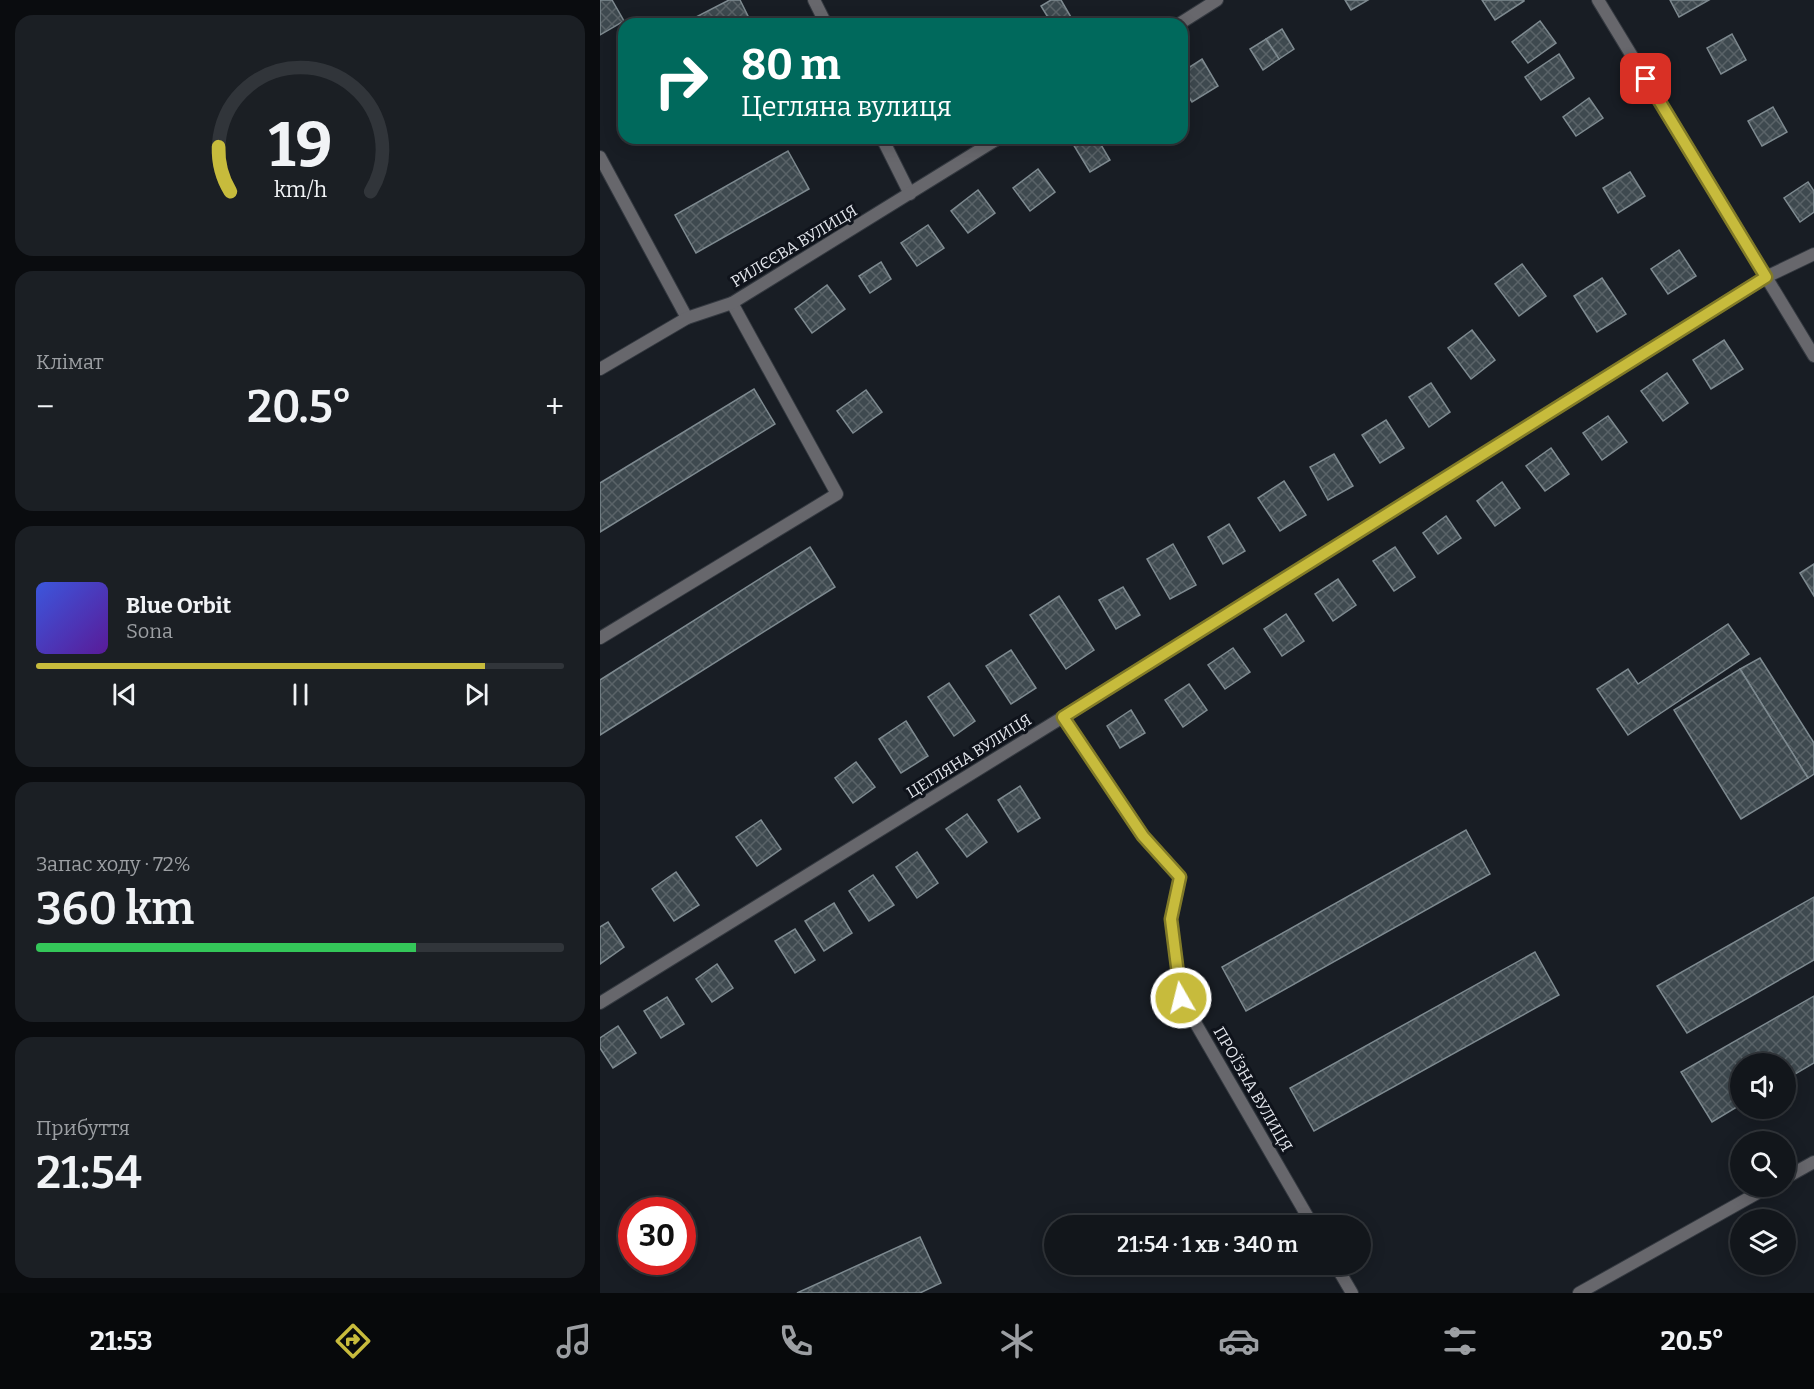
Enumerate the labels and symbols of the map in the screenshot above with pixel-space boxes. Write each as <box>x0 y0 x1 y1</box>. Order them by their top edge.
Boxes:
pin <box>1620 53 1671 104</box>
street label: РИЛЄЄВА ВУЛИЦЯ <box>728 201 860 291</box>
street label: ЦЕГЛЯНА ВУЛИЦЯ <box>903 710 1035 802</box>
position arrow <box>1149 966 1213 1030</box>
street label: ПРОЇЗНА ВУЛИЦЯ <box>1210 1023 1296 1155</box>
speed limit sign: 30 <box>618 1197 696 1275</box>

